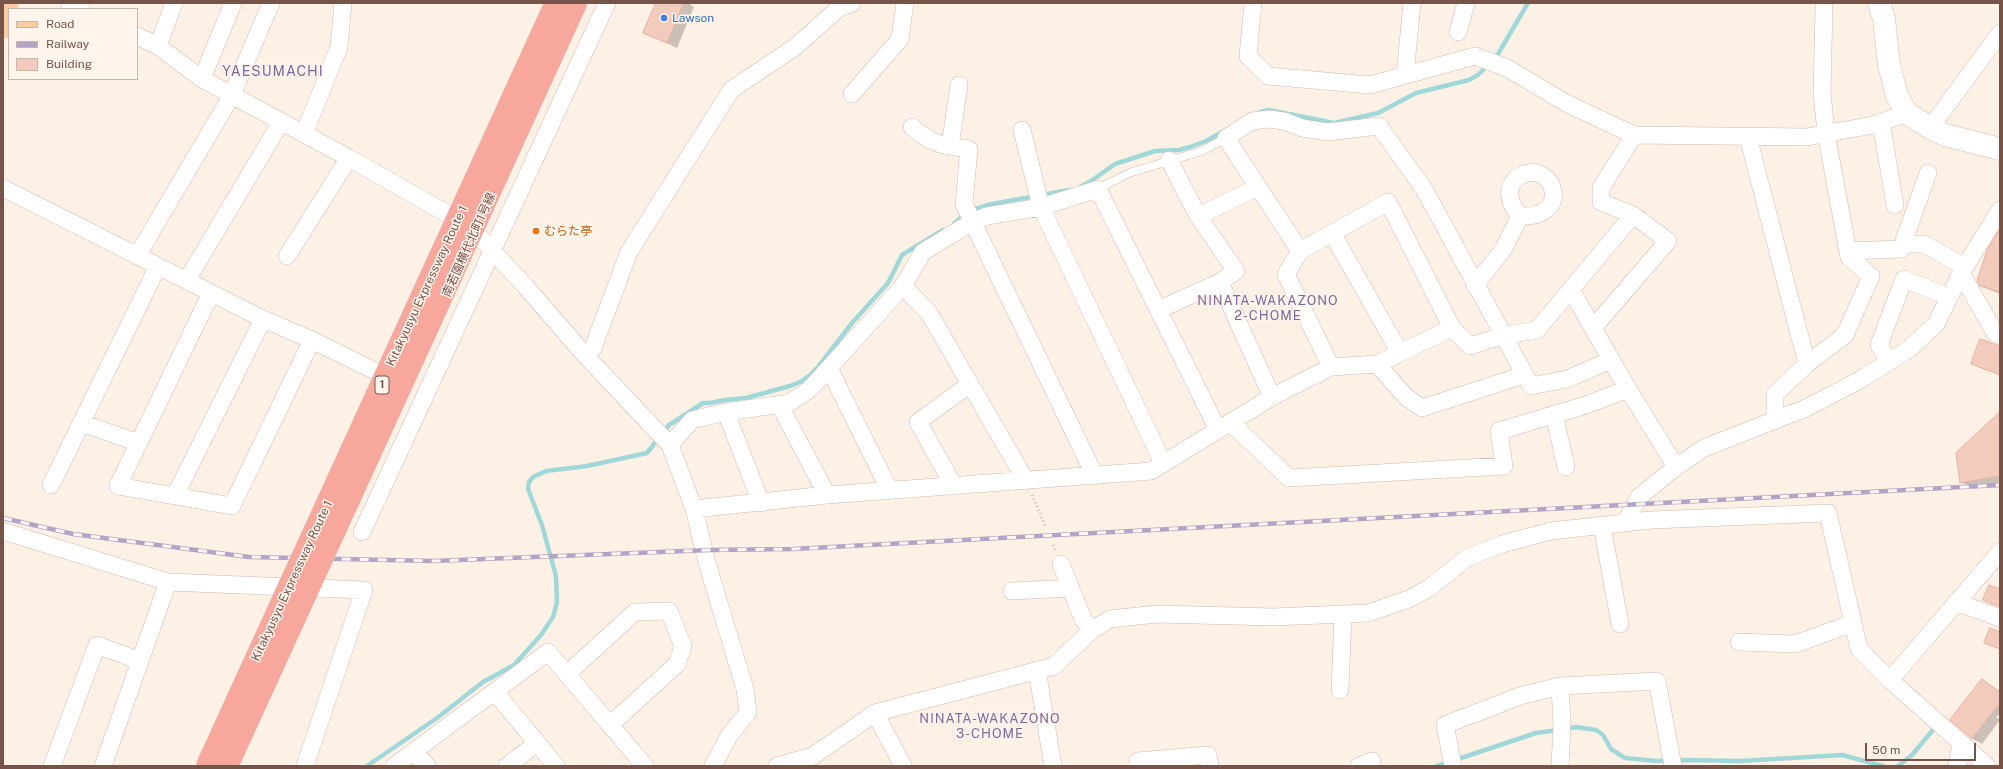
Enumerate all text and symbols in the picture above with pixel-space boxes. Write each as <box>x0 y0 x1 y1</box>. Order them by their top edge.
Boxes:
legend <box>8 8 138 80</box>
place label: Lawson <box>672 11 714 25</box>
marker: Lawson <box>659 13 669 23</box>
text: Road <box>46 17 74 31</box>
text: Railway <box>46 37 89 51</box>
text: Building <box>46 57 92 71</box>
district label: YAESUMACHI <box>222 64 324 80</box>
street label: 南若園横代北町1号線 <box>439 191 499 299</box>
street label: Kitakyusyu Expressway Route 1 <box>383 203 471 369</box>
place label: むらた亭 <box>544 224 592 238</box>
marker: むらた亭 <box>531 226 541 236</box>
district label: NINATA-WAKAZONO 2-CHOME <box>1197 293 1339 324</box>
road number: 1 <box>375 376 389 394</box>
street label: Kitakyusyu Expressway Route 1 <box>248 498 336 664</box>
district label: NINATA-WAKAZONO 3-CHOME <box>919 711 1061 742</box>
scale bar <box>1867 735 1978 761</box>
text: 50 m <box>1872 743 1900 757</box>

